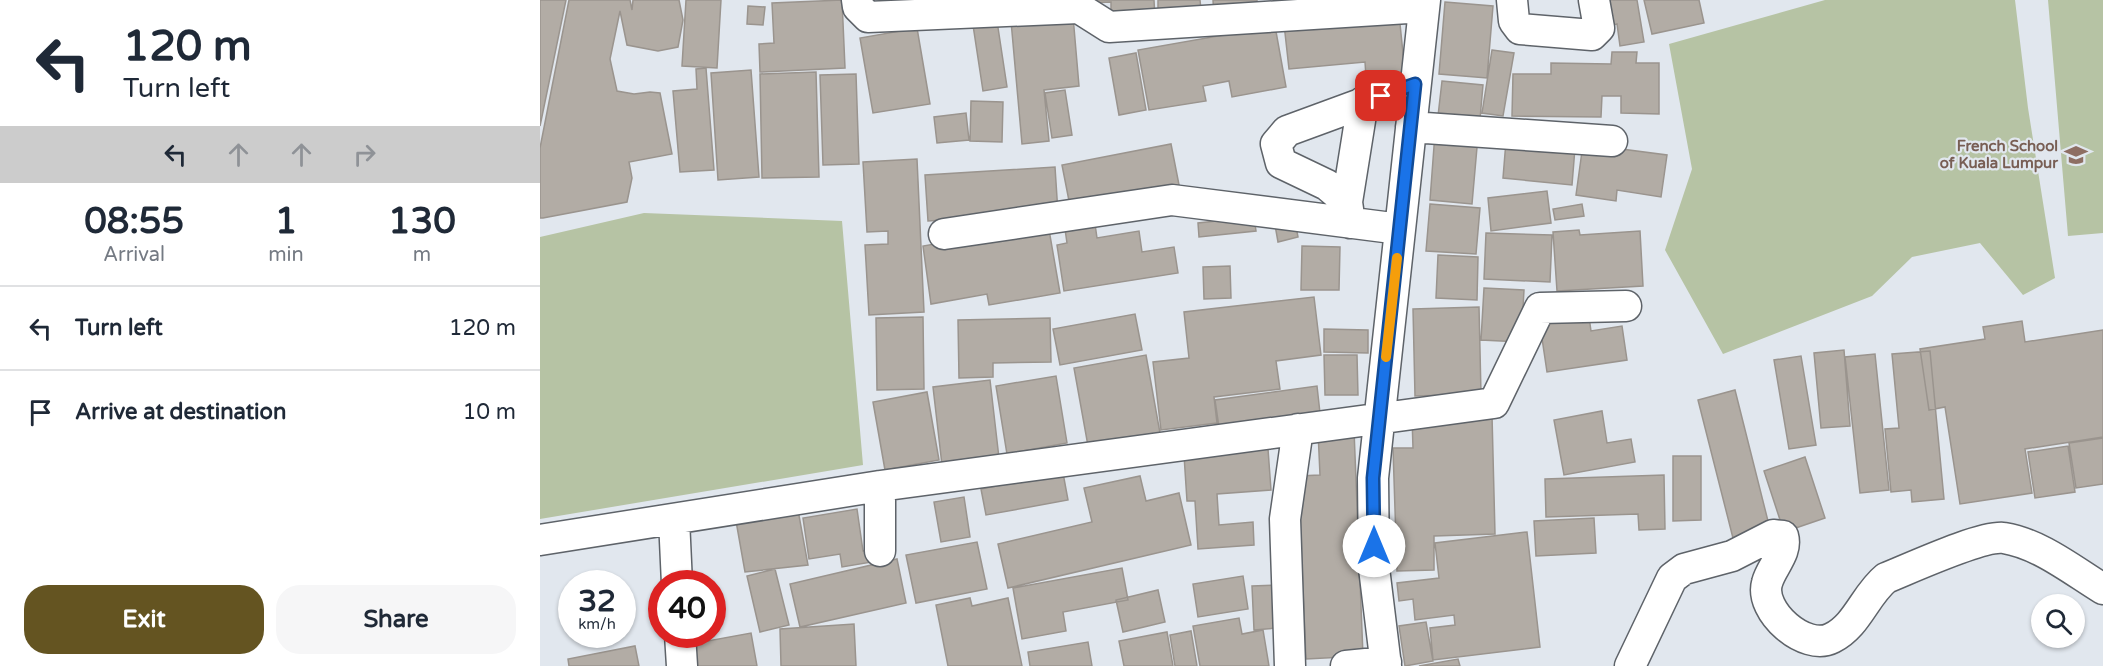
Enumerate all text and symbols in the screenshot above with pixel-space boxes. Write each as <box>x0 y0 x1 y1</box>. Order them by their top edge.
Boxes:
text: 120 m <box>123 21 252 72</box>
icon: left <box>24 24 102 102</box>
pin <box>1355 70 1406 121</box>
text: Turn left <box>123 72 230 105</box>
icon: arrive <box>1364 79 1397 112</box>
place label: French School of Kuala Lumpur <box>1940 137 2058 173</box>
icon: left <box>159 138 192 171</box>
icon: ahead <box>222 138 255 171</box>
icon: ahead <box>285 138 318 171</box>
icon: right <box>348 138 381 171</box>
school or university icon: French School of Kuala Lumpur <box>2063 142 2089 168</box>
text: 08:55 <box>84 200 184 243</box>
text: 1 <box>275 200 297 243</box>
text: 130 <box>388 200 456 243</box>
text: Arrival <box>103 243 165 267</box>
text: min <box>268 243 304 267</box>
text: m <box>413 243 431 267</box>
icon: left <box>24 312 57 345</box>
text: Turn left <box>75 315 163 341</box>
text: 120 m <box>449 315 516 341</box>
icon: arrive <box>24 396 57 429</box>
text: Arrive at destination <box>75 399 286 425</box>
text: 10 m <box>462 399 516 425</box>
position arrow <box>1342 514 1406 578</box>
speed limit sign: 40 <box>648 570 726 648</box>
text: 32 <box>578 583 616 620</box>
button: Exit <box>24 585 264 654</box>
button: Share <box>276 585 516 654</box>
map controls <box>2031 594 2085 648</box>
button: search <box>2031 594 2085 648</box>
text: km/h <box>578 615 616 633</box>

